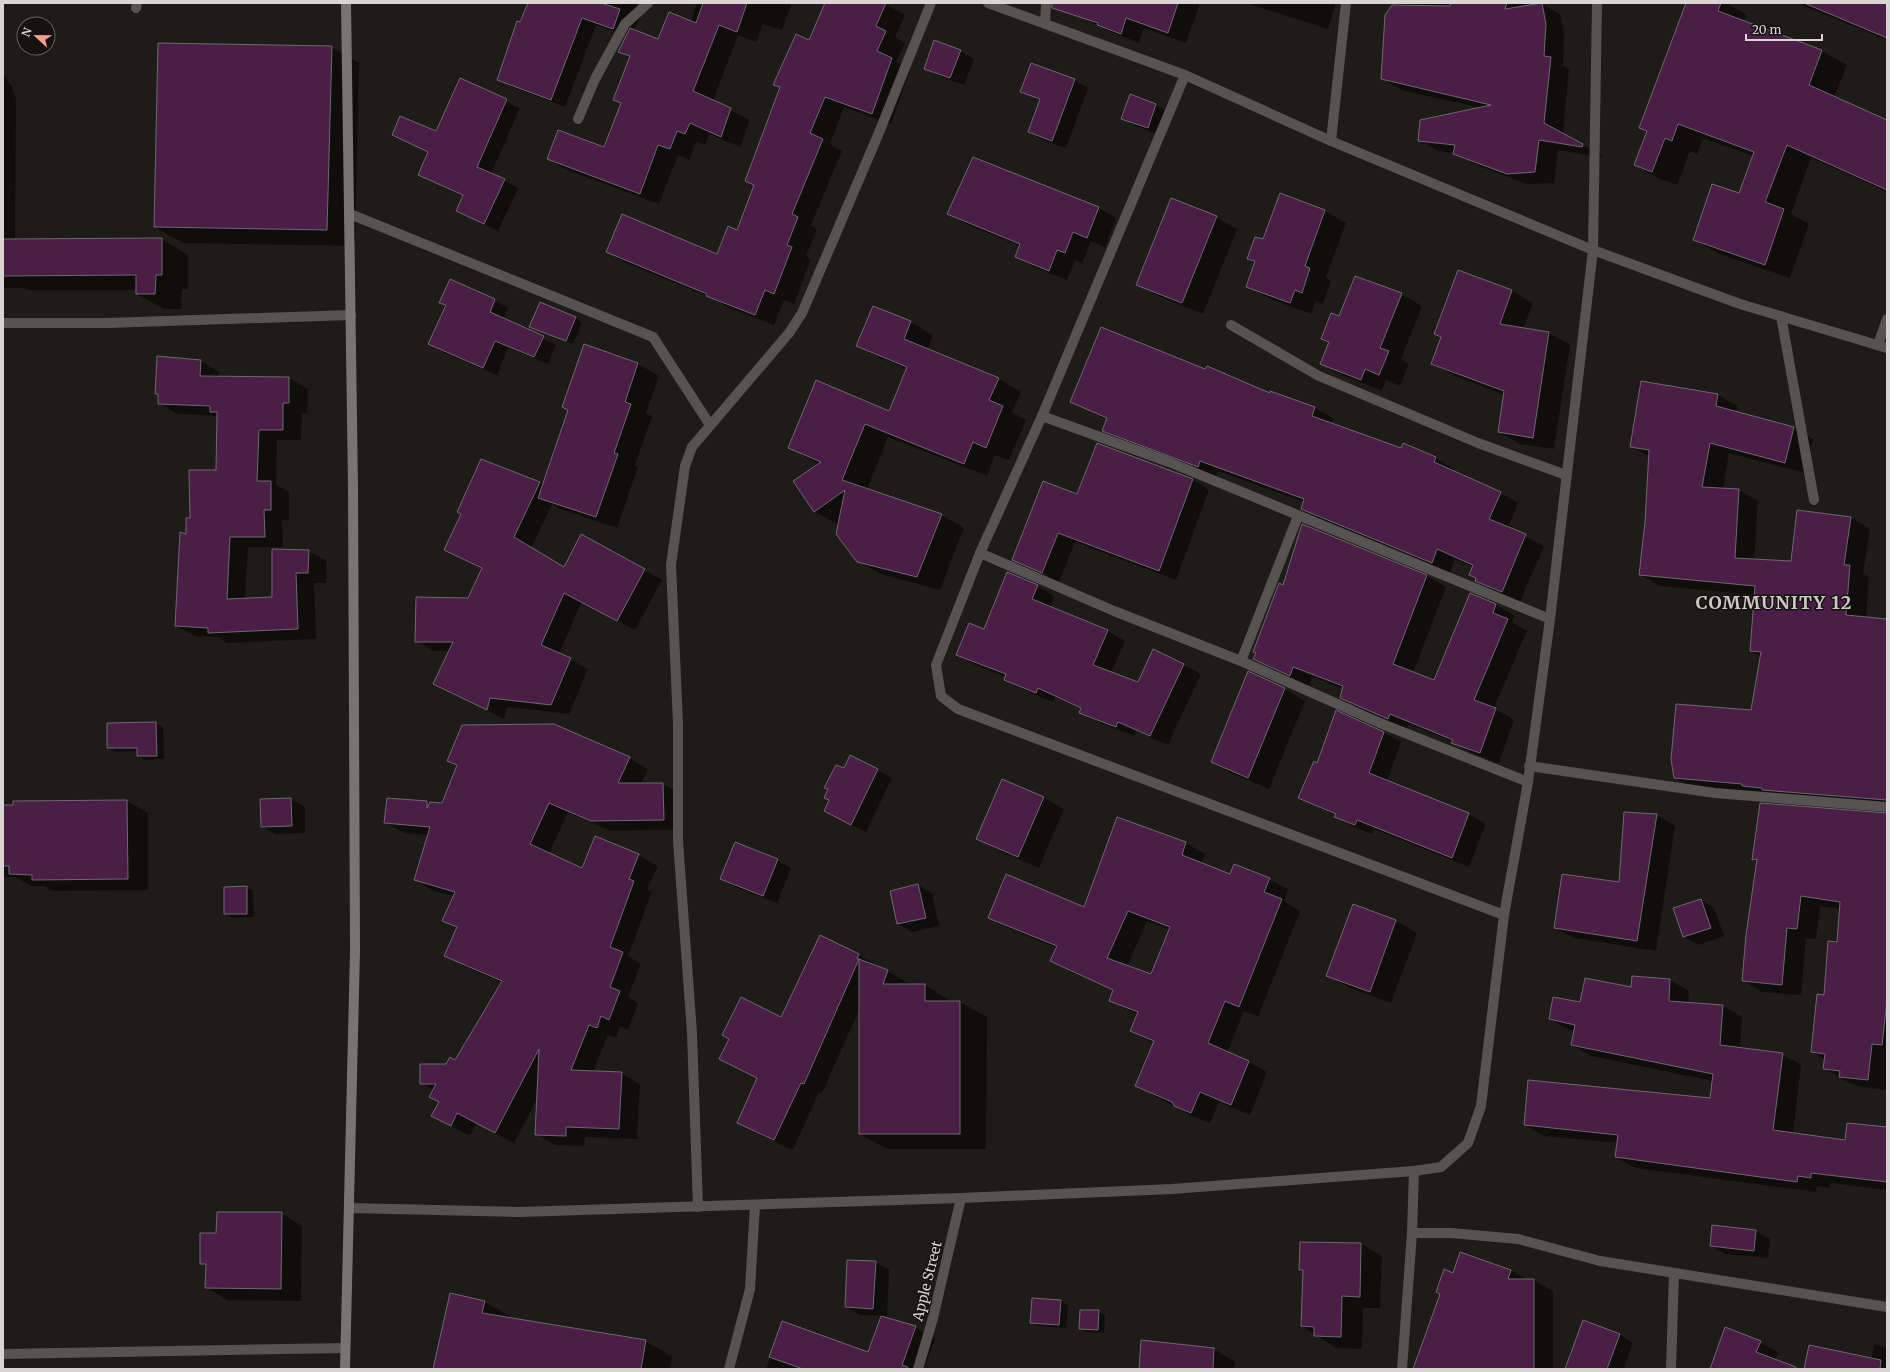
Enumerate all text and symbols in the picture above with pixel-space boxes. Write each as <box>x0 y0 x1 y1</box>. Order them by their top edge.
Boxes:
north arrow <box>16 16 56 56</box>
scale bar <box>1746 16 1822 42</box>
text: 20 m <box>1752 22 1781 37</box>
text: N <box>19 25 35 39</box>
district label: COMMUNITY 12 <box>1696 591 1852 614</box>
street label: Apple Street <box>908 1239 946 1324</box>

